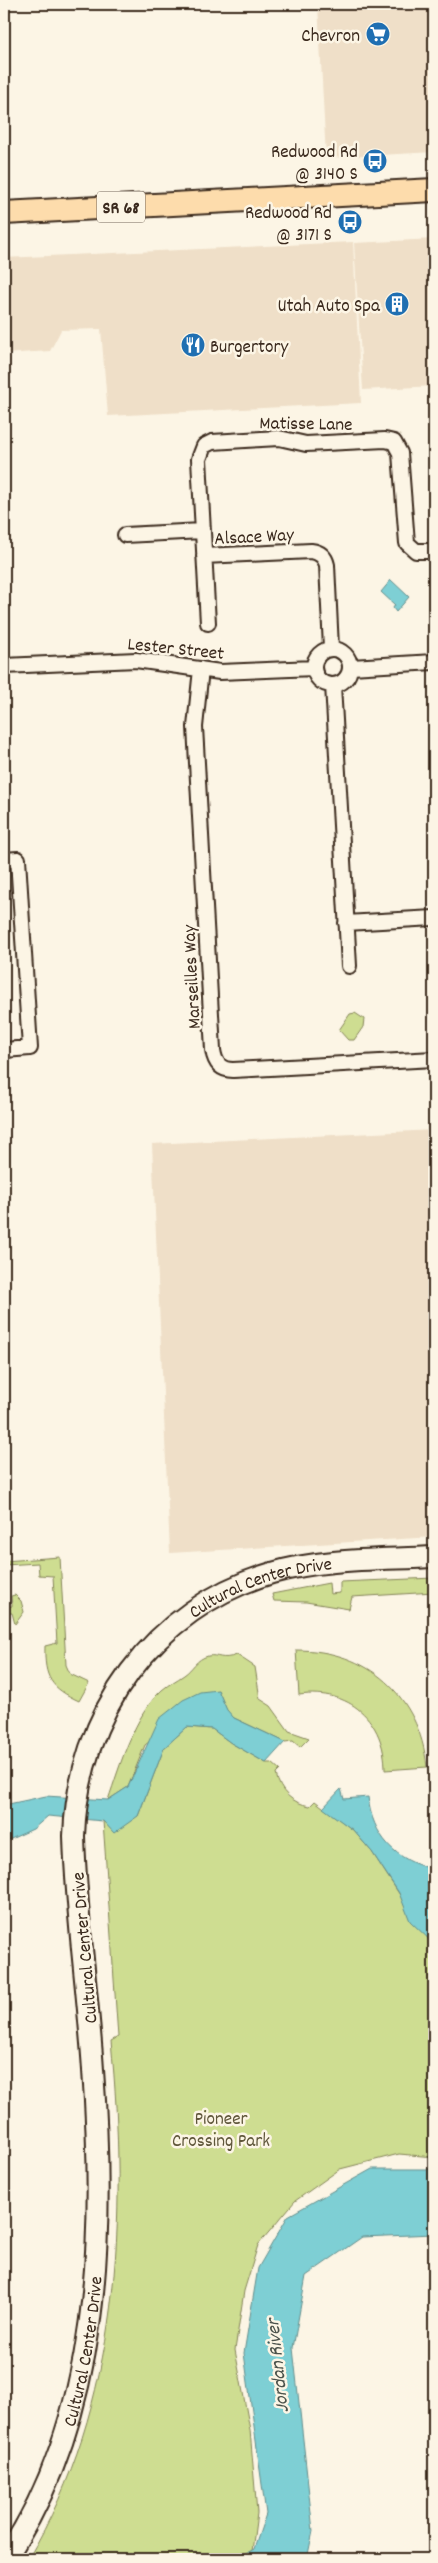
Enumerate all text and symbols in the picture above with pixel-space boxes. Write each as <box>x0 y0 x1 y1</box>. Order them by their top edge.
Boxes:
supermarket icon: Chevron <box>365 21 391 47</box>
place label: Chevron <box>301 24 360 51</box>
place label: Redwood Rd @ 3140 S <box>271 140 358 189</box>
bus stop icon: Redwood Rd @ 3140 S <box>362 148 388 174</box>
road number: SR 68 <box>97 192 145 222</box>
place label: Redwood Rd @ 3171 S <box>245 201 332 250</box>
bus stop icon: Redwood Rd @ 3171 S <box>337 209 363 235</box>
building icon: Utah Auto Spa <box>384 291 410 317</box>
place label: Utah Auto Spa <box>277 294 381 321</box>
restaurant icon: Burgertory <box>180 332 206 358</box>
place label: Burgertory <box>210 335 288 362</box>
street label: Matisse Lane <box>259 411 353 440</box>
street label: Alsace Way <box>214 523 295 554</box>
street label: Lester Street <box>126 632 225 669</box>
street label: Marseilles Way <box>177 924 210 1030</box>
street label: Cultural Center Drive <box>184 1552 334 1627</box>
street label: Cultural Center Drive <box>66 1871 107 2025</box>
park label: Pioneer Crossing Park <box>172 2107 270 2156</box>
street label: Cultural Center Drive <box>58 2275 111 2430</box>
water label: Jordan River <box>260 2315 298 2414</box>

